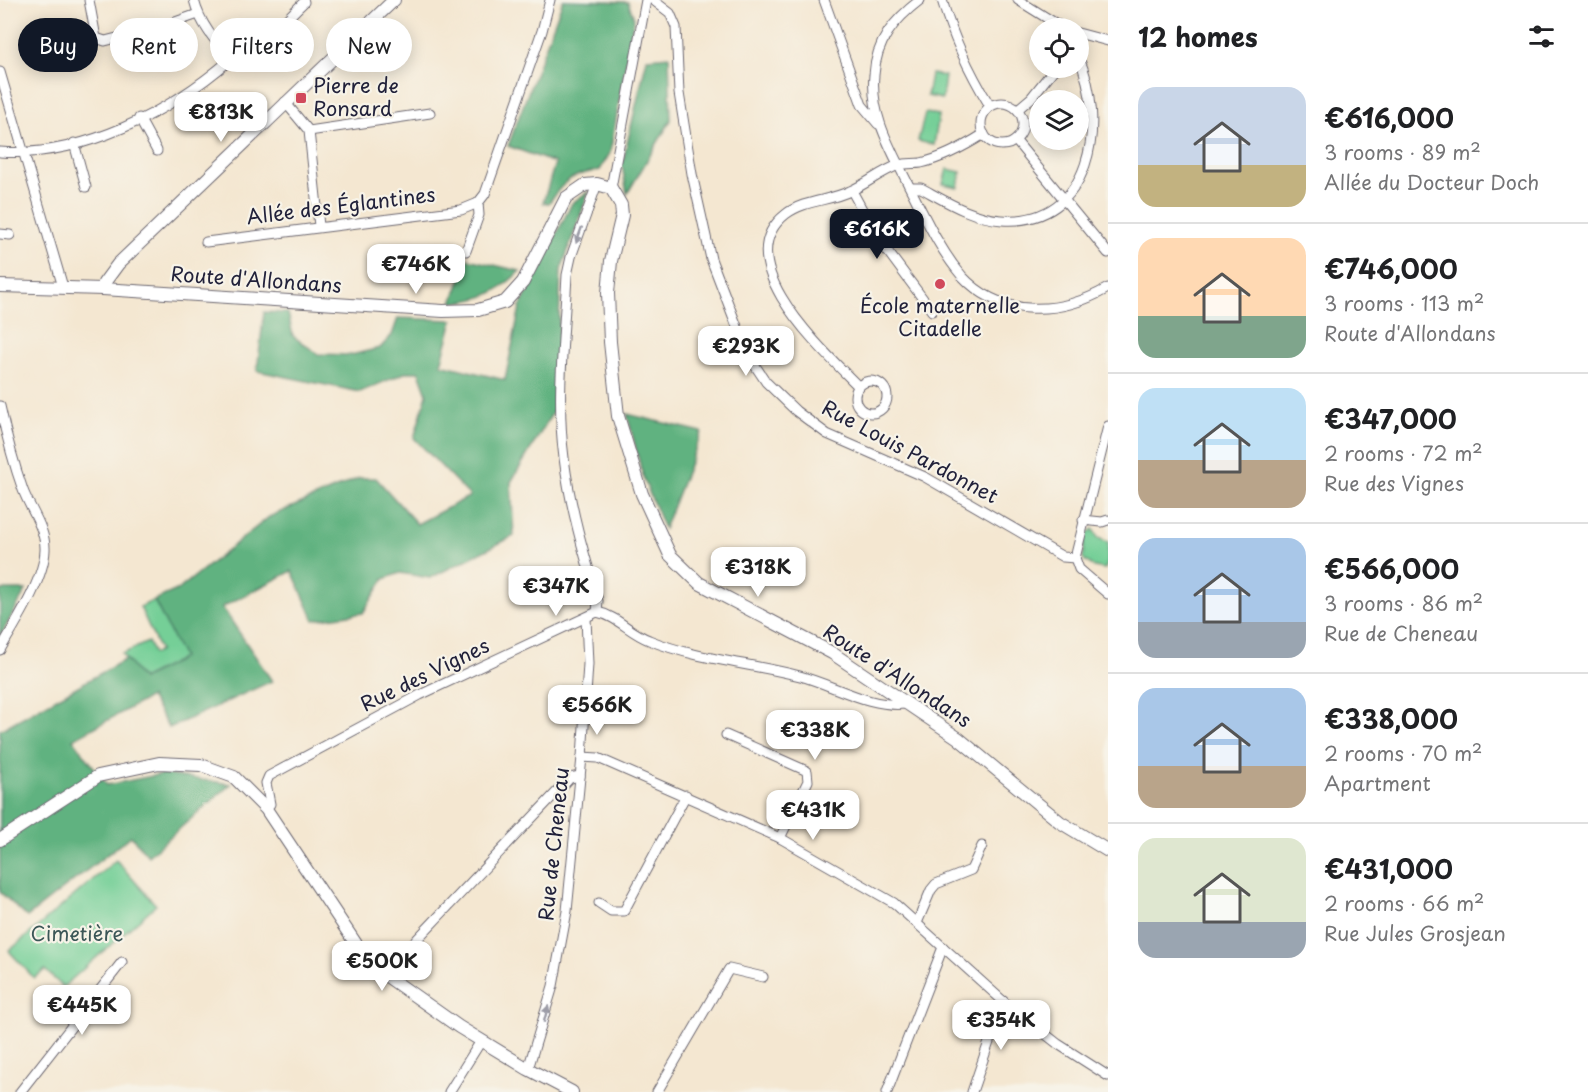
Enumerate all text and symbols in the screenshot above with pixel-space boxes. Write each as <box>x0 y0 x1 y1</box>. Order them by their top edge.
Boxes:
text: 12 homes <box>1138 17 1258 56</box>
chip: Buy <box>18 18 98 72</box>
chip: Rent <box>110 18 198 72</box>
chip: Filters <box>210 18 314 72</box>
chip: New <box>326 18 412 72</box>
map controls <box>1029 18 1089 150</box>
button: locate <box>1029 18 1089 78</box>
icon: filters <box>1525 20 1558 53</box>
place label: Pierre de Ronsard <box>313 70 398 123</box>
button: layers <box>1029 90 1089 150</box>
marker: Pierre de Ronsard <box>294 91 308 105</box>
pin: €813K <box>179 92 263 143</box>
text: €813K <box>188 96 254 126</box>
text: €616,000 <box>1324 98 1454 137</box>
icon: home <box>1186 111 1258 183</box>
text: 3 rooms · 89 m² <box>1324 137 1481 167</box>
text: Allée du Docteur Doch <box>1324 167 1539 197</box>
street label: Allée des Églantines <box>245 179 437 231</box>
pin: €616K <box>835 209 919 260</box>
text: €616K <box>844 213 910 243</box>
one-way arrow <box>573 226 583 244</box>
pin: €746K <box>374 244 458 295</box>
text: €746K <box>381 248 451 278</box>
text: €746,000 <box>1324 249 1458 288</box>
street label: Route d'Allondans <box>169 258 343 300</box>
icon: home <box>1186 262 1258 334</box>
marker: École maternelle Citadelle <box>933 277 947 291</box>
text: 3 rooms · 113 m² <box>1324 288 1484 318</box>
place label: École maternelle Citadelle <box>860 290 1020 343</box>
text: Route d'Allondans <box>1324 318 1496 348</box>
pin: €293K <box>704 326 788 377</box>
text: €293K <box>712 330 780 360</box>
street label: Rue Louis Pardonnet <box>817 392 1004 510</box>
text: €347,000 <box>1324 399 1457 438</box>
icon: home <box>1186 412 1258 484</box>
text: 2 rooms · 72 m² <box>1324 438 1483 468</box>
text: Rue des Vignes <box>1324 468 1464 498</box>
pin: €318K <box>716 547 800 598</box>
text: €566,000 <box>1324 549 1459 588</box>
text: €318K <box>725 551 791 581</box>
icon: home <box>1186 562 1258 634</box>
pin: €347K <box>514 566 598 617</box>
text: €347K <box>522 570 590 600</box>
text: 3 rooms · 86 m² <box>1324 588 1483 618</box>
street label: Route d'Allondans <box>817 616 978 734</box>
text: Rue de Cheneau <box>1324 618 1478 648</box>
street label: Rue des Vignes <box>355 630 494 718</box>
pin: €566K <box>555 685 639 736</box>
text: €566K <box>562 689 632 719</box>
text: €338,000 <box>1324 699 1458 738</box>
pin: €338K <box>773 710 857 761</box>
icon: home <box>1186 712 1258 784</box>
text: €338K <box>780 714 850 744</box>
text: 2 rooms · 70 m² <box>1324 738 1482 768</box>
street label: Rue de Cheneau <box>530 766 576 922</box>
text: Apartment <box>1324 768 1431 798</box>
pin: €431K <box>771 790 855 841</box>
text: €431K <box>780 794 846 824</box>
text: €431,000 <box>1324 849 1453 888</box>
icon: home <box>1186 862 1258 934</box>
text: 2 rooms · 66 m² <box>1324 888 1484 918</box>
park label: Cimetière <box>31 918 123 948</box>
text: Rue Jules Grosjean <box>1324 918 1506 948</box>
pin: €500K <box>340 941 424 992</box>
text: €500K <box>346 945 418 975</box>
pin: €445K <box>40 985 124 1036</box>
text: €445K <box>47 989 117 1019</box>
pin: €354K <box>959 1000 1043 1051</box>
one-way arrow <box>541 1004 551 1023</box>
text: €354K <box>966 1004 1036 1034</box>

